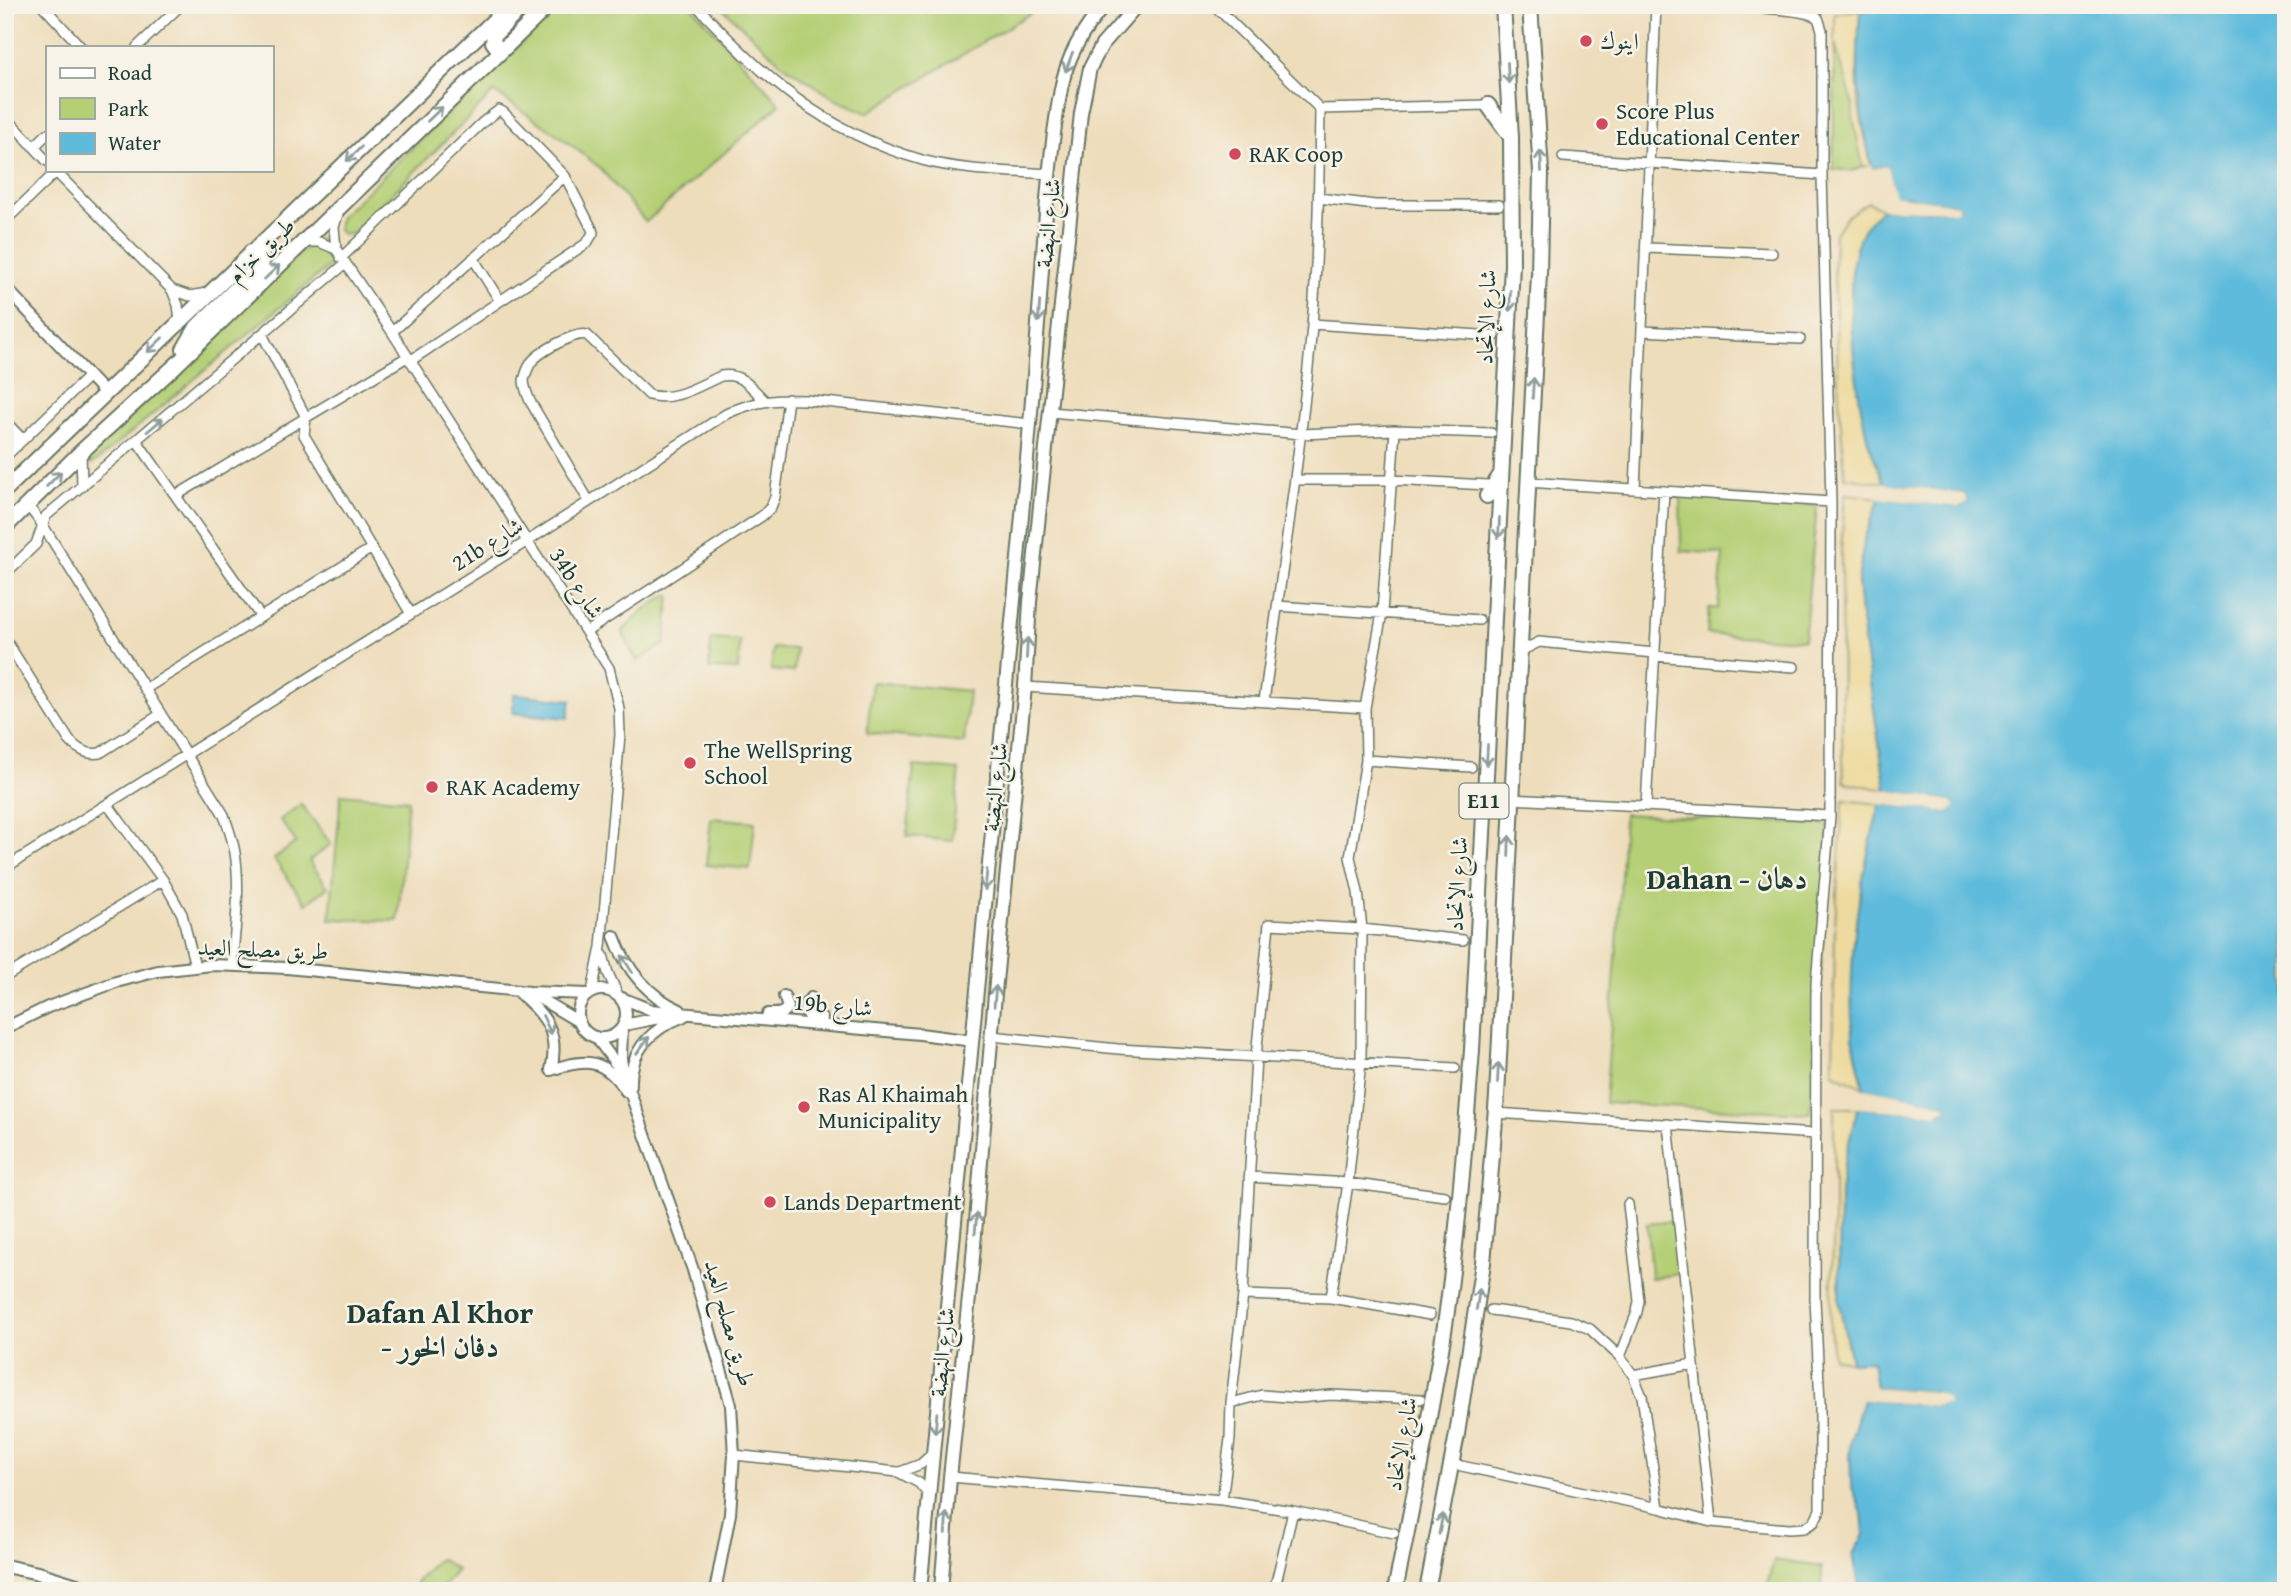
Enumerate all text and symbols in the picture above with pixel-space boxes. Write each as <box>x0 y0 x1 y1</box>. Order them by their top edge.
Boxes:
place label: اينوك <box>1600 24 1639 57</box>
marker: اينوك <box>1578 33 1594 49</box>
legend <box>46 46 273 172</box>
one-way arrow <box>1062 51 1074 73</box>
text: Road <box>108 57 153 88</box>
one-way arrow <box>1501 62 1514 85</box>
text: Park <box>108 93 149 124</box>
place label: Score Plus Educational Center <box>1616 94 1800 153</box>
one-way arrow <box>426 105 443 122</box>
marker: Score Plus Educational Center <box>1594 116 1610 132</box>
text: Water <box>108 127 161 158</box>
place label: RAK Coop <box>1249 137 1343 170</box>
one-way arrow <box>346 145 363 162</box>
marker: RAK Coop <box>1227 146 1243 162</box>
one-way arrow <box>1534 150 1547 173</box>
street label: شارع النهضة <box>1026 177 1073 270</box>
street label: طريق خزام <box>219 209 305 293</box>
one-way arrow <box>263 263 280 280</box>
street label: شارع الإتحاد <box>1467 269 1508 365</box>
one-way arrow <box>1504 289 1517 312</box>
one-way arrow <box>1032 300 1045 322</box>
one-way arrow <box>147 337 164 354</box>
one-way arrow <box>1526 377 1539 400</box>
one-way arrow <box>146 417 164 433</box>
one-way arrow <box>45 471 62 488</box>
street label: 21b شارع <box>444 509 531 582</box>
one-way arrow <box>1492 516 1505 539</box>
street label: 34b شارع <box>539 541 613 627</box>
one-way arrow <box>1021 637 1034 660</box>
place label: The WellSpring School <box>704 733 853 792</box>
street label: شارع النهضة <box>973 741 1020 834</box>
one-way arrow <box>1480 743 1493 766</box>
marker: The WellSpring School <box>682 755 698 771</box>
place label: RAK Academy <box>446 770 581 803</box>
marker: RAK Academy <box>424 779 440 795</box>
road number: E11 <box>1460 784 1508 818</box>
one-way arrow <box>1502 834 1515 857</box>
street label: شارع الإتحاد <box>1438 836 1479 933</box>
district label: Dahan - دهان <box>1647 856 1807 900</box>
one-way arrow <box>979 868 992 891</box>
street label: طريق مصلح العيد <box>197 930 329 972</box>
one-way arrow <box>620 955 634 975</box>
street label: 19b شارع <box>792 985 874 1028</box>
one-way arrow <box>989 986 1002 1008</box>
one-way arrow <box>541 1014 555 1035</box>
one-way arrow <box>636 1036 650 1055</box>
one-way arrow <box>1491 1062 1504 1085</box>
place label: Ras Al Khaimah Municipality <box>818 1077 968 1136</box>
marker: Ras Al Khaimah Municipality <box>796 1099 812 1115</box>
place label: Lands Department <box>784 1185 962 1218</box>
marker: Lands Department <box>762 1194 778 1210</box>
one-way arrow <box>970 1212 983 1235</box>
street label: طريق مصلح العيد <box>692 1255 764 1392</box>
one-way arrow <box>1472 1288 1485 1311</box>
district label: Dafan Al Khor - دفان الخور <box>347 1290 534 1368</box>
street label: شارع النهضة <box>920 1306 967 1399</box>
street label: شارع الإتحاد <box>1376 1394 1429 1494</box>
one-way arrow <box>929 1412 942 1434</box>
one-way arrow <box>940 1512 953 1534</box>
one-way arrow <box>1434 1513 1448 1536</box>

